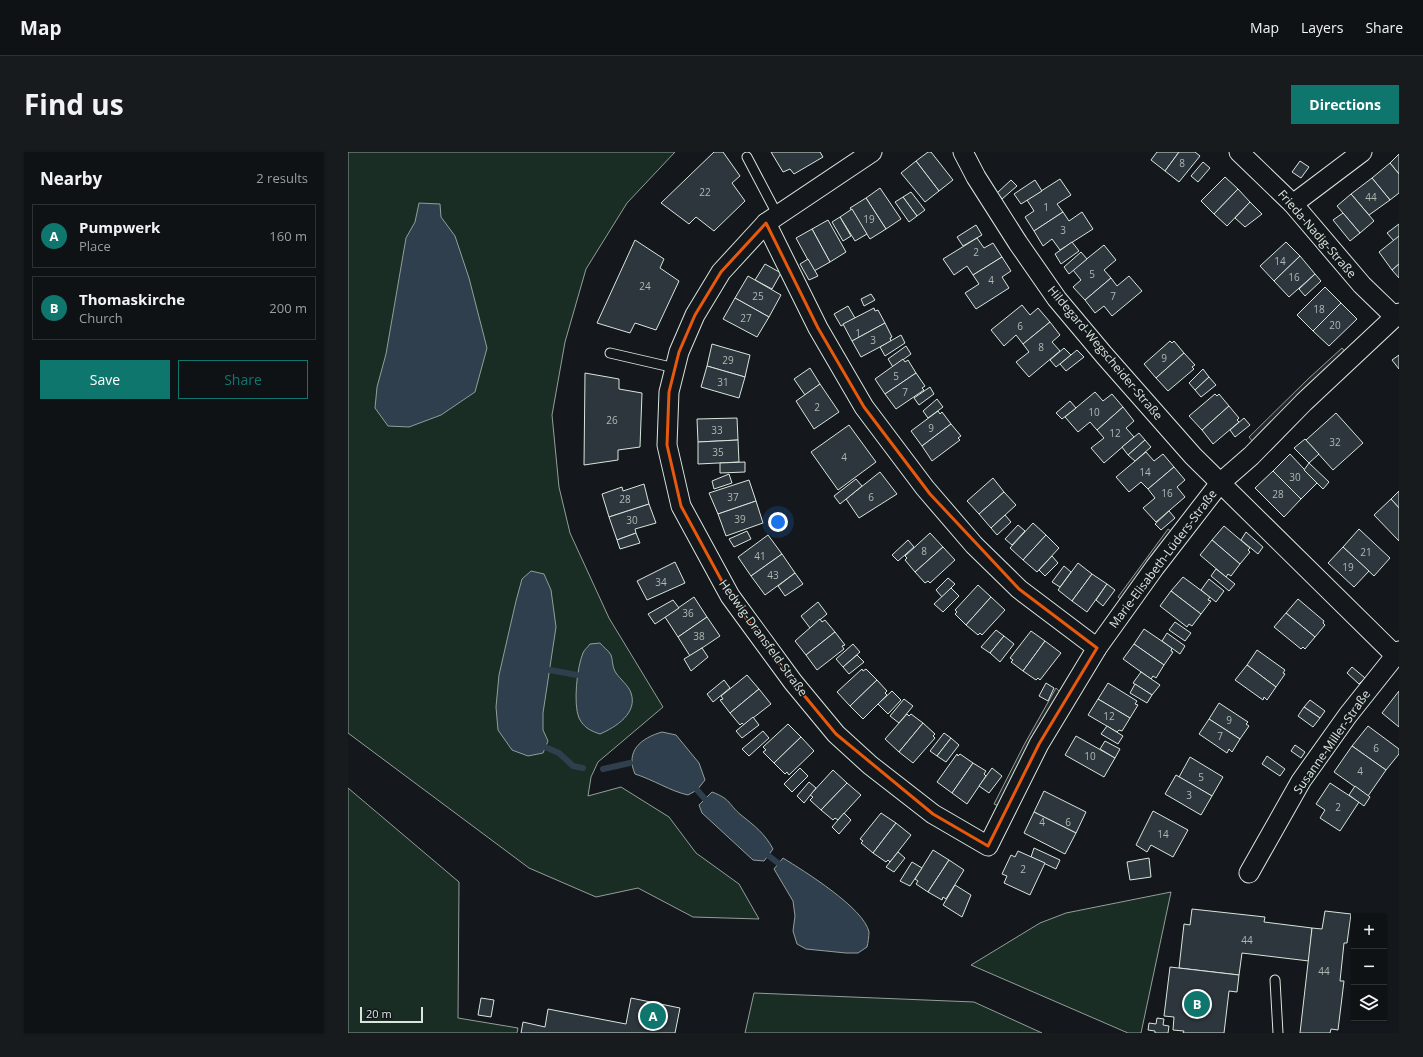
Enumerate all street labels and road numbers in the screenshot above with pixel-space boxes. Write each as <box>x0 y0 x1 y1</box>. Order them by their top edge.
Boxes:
street label: Frieda-Nadig-Straße <box>1274 186 1361 282</box>
street label: Hildegard-Wegscheider-Straße <box>1044 282 1167 424</box>
street label: Marie-Elisabeth-Lüders-Straße <box>1105 486 1221 632</box>
street label: Hedwig-Dransfeld-Straße <box>715 576 812 700</box>
street label: Susanne-Miller-Straße <box>1289 686 1374 797</box>

